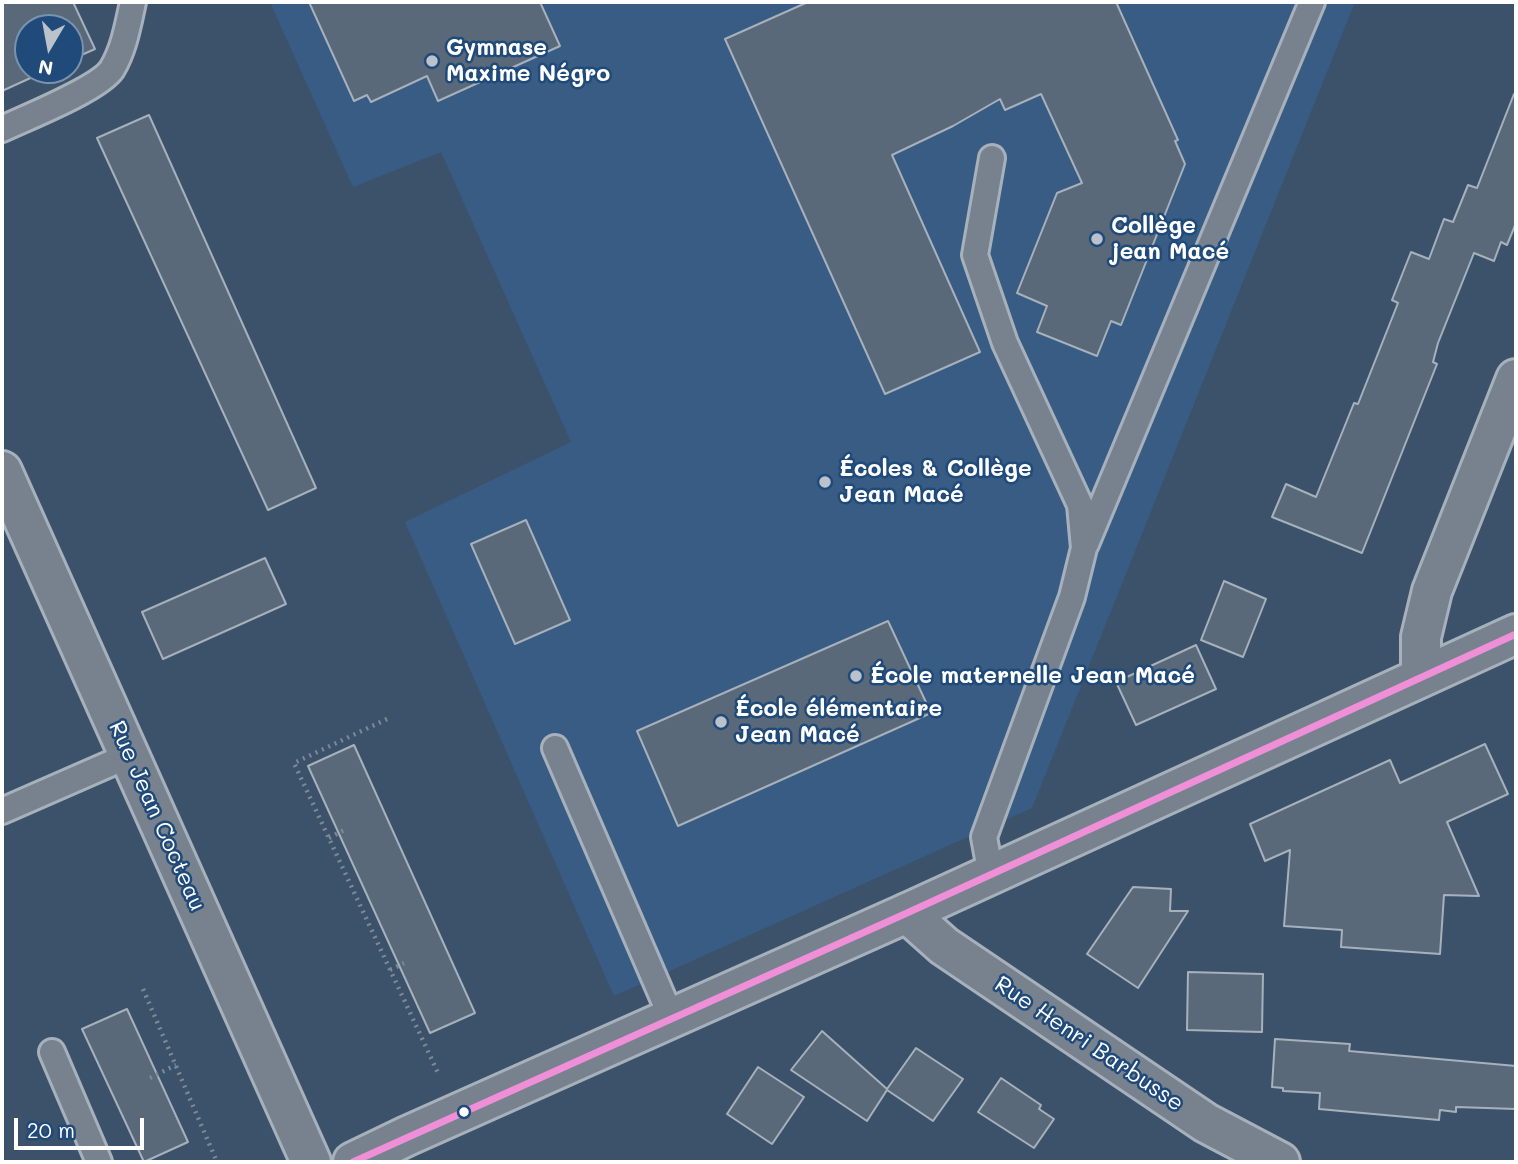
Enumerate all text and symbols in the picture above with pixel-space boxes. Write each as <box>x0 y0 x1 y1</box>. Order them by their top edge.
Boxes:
north arrow <box>14 14 84 84</box>
place label: Gymnase Maxime Négro <box>446 34 610 88</box>
marker: Gymnase Maxime Négro <box>424 53 440 69</box>
text: N <box>36 55 55 82</box>
place label: Collège jean Macé <box>1111 212 1229 266</box>
marker: Collège jean Macé <box>1089 231 1105 247</box>
place label: Écoles & Collège Jean Macé <box>839 455 1032 509</box>
marker: Écoles & Collège Jean Macé <box>817 474 833 490</box>
place label: École maternelle Jean Macé <box>870 662 1195 690</box>
marker: École maternelle Jean Macé <box>848 668 864 684</box>
place label: École élémentaire Jean Macé <box>735 695 942 749</box>
marker: École élémentaire Jean Macé <box>713 714 729 730</box>
street label: Rue Jean Cocteau <box>103 717 211 915</box>
street label: Rue Henri Barbusse <box>989 970 1189 1118</box>
scale bar <box>18 1104 147 1148</box>
unlabelled marker <box>457 1105 471 1119</box>
text: 20 m <box>27 1116 75 1143</box>

